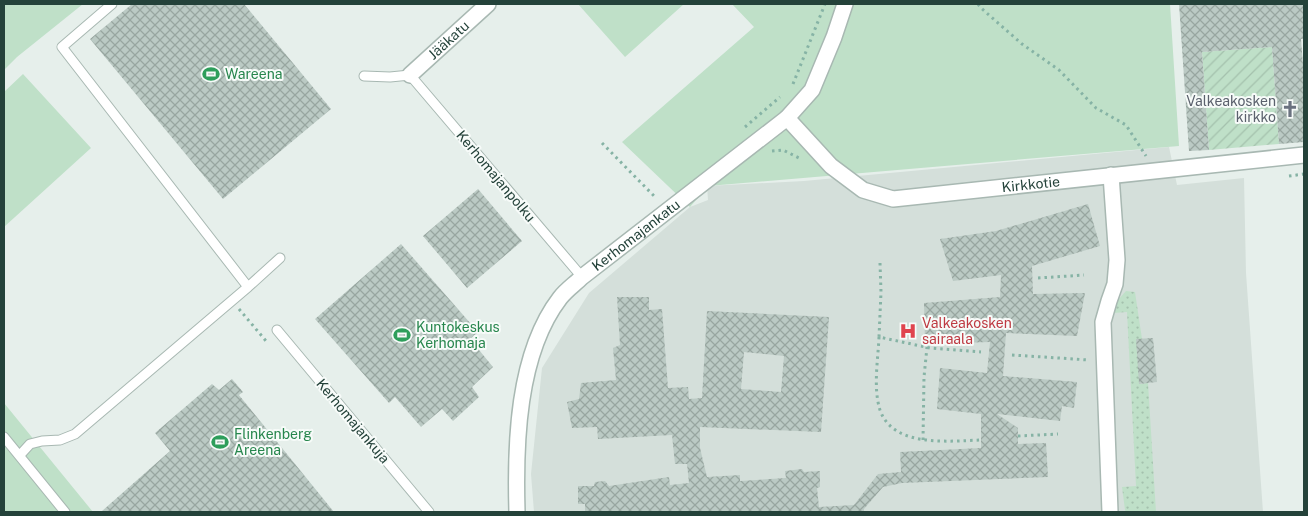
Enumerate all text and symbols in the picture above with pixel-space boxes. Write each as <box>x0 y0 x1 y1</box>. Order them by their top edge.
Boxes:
street label: Jääkatu <box>425 17 472 63</box>
sports icon: Wareena <box>201 64 221 84</box>
place label: Wareena <box>225 66 283 82</box>
place label: Valkeakosken kirkko <box>1186 93 1276 125</box>
church icon: Valkeakosken kirkko <box>1280 99 1300 119</box>
street label: Kerhomajanpolku <box>453 127 539 225</box>
street label: Kirkkotie <box>1001 173 1061 195</box>
street label: Kerhomajankatu <box>589 196 683 274</box>
place label: Valkeakosken sairaala <box>922 315 1012 347</box>
place label: Kuntokeskus Kerhomaja <box>416 319 500 351</box>
hospital icon: Valkeakosken sairaala <box>898 321 918 341</box>
sports icon: Kuntokeskus Kerhomaja <box>392 325 412 345</box>
street label: Kerhomajankuja <box>313 376 393 466</box>
place label: Flinkenberg Areena <box>234 426 312 458</box>
sports icon: Flinkenberg Areena <box>210 432 230 452</box>

